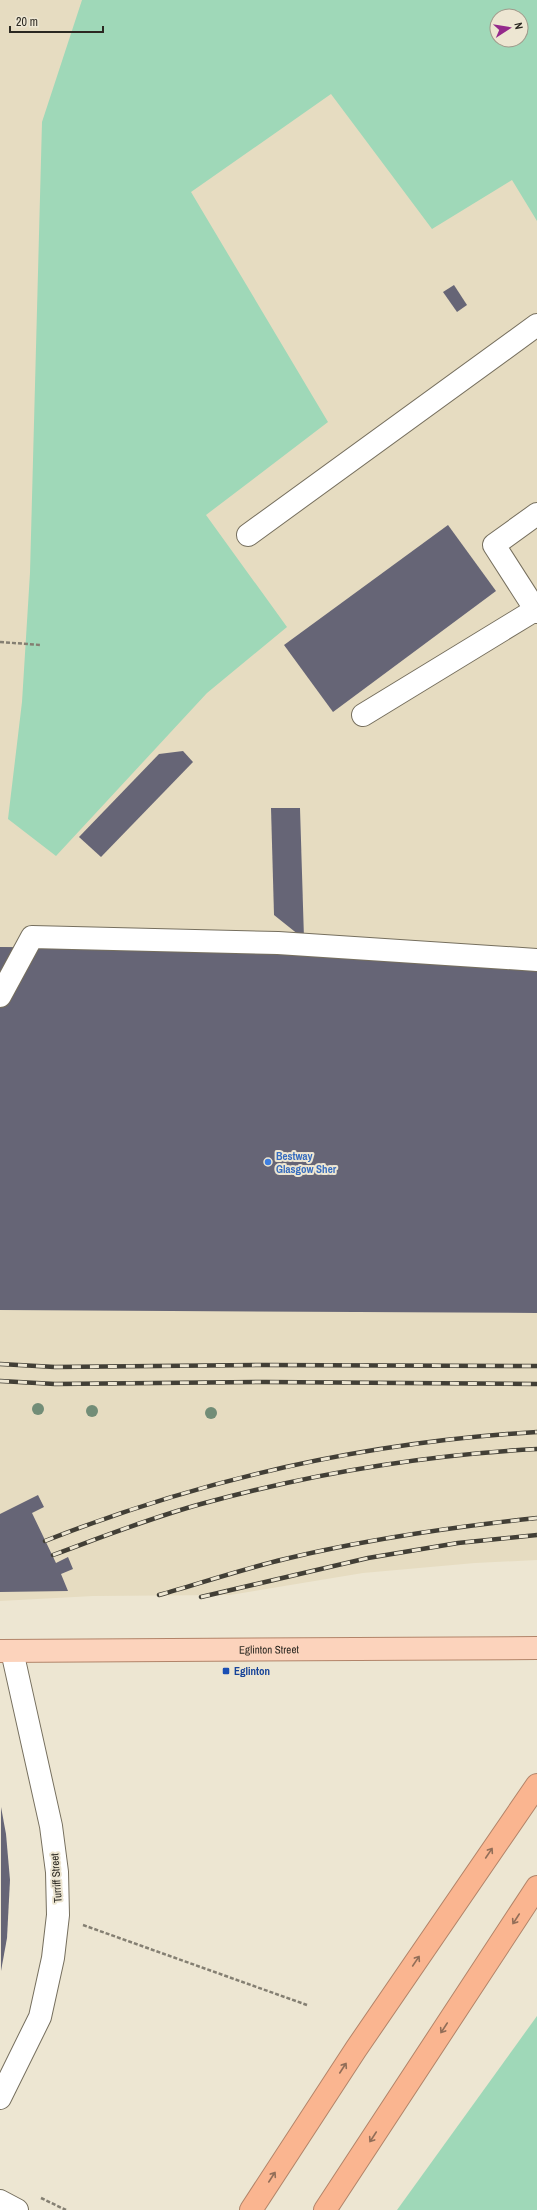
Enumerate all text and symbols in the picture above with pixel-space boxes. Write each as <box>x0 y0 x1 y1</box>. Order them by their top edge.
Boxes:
scale bar <box>10 8 103 34</box>
north arrow <box>489 8 529 48</box>
text: 20 m <box>16 14 38 30</box>
text: N <box>511 21 526 31</box>
place label: Bestway Glasgow Sher <box>276 1149 337 1176</box>
marker: Bestway Glasgow Sher <box>263 1157 273 1167</box>
street label: Eglinton Street <box>239 1642 299 1657</box>
place label: Eglinton <box>234 1664 270 1678</box>
marker: Eglinton <box>221 1666 231 1676</box>
one-way arrow <box>485 1848 493 1859</box>
street label: Turriff Street <box>47 1852 65 1903</box>
one-way arrow <box>511 1913 519 1925</box>
one-way arrow <box>412 1955 420 1966</box>
one-way arrow <box>440 2022 448 2033</box>
one-way arrow <box>339 2063 348 2074</box>
one-way arrow <box>369 2131 377 2142</box>
one-way arrow <box>269 2171 277 2183</box>

